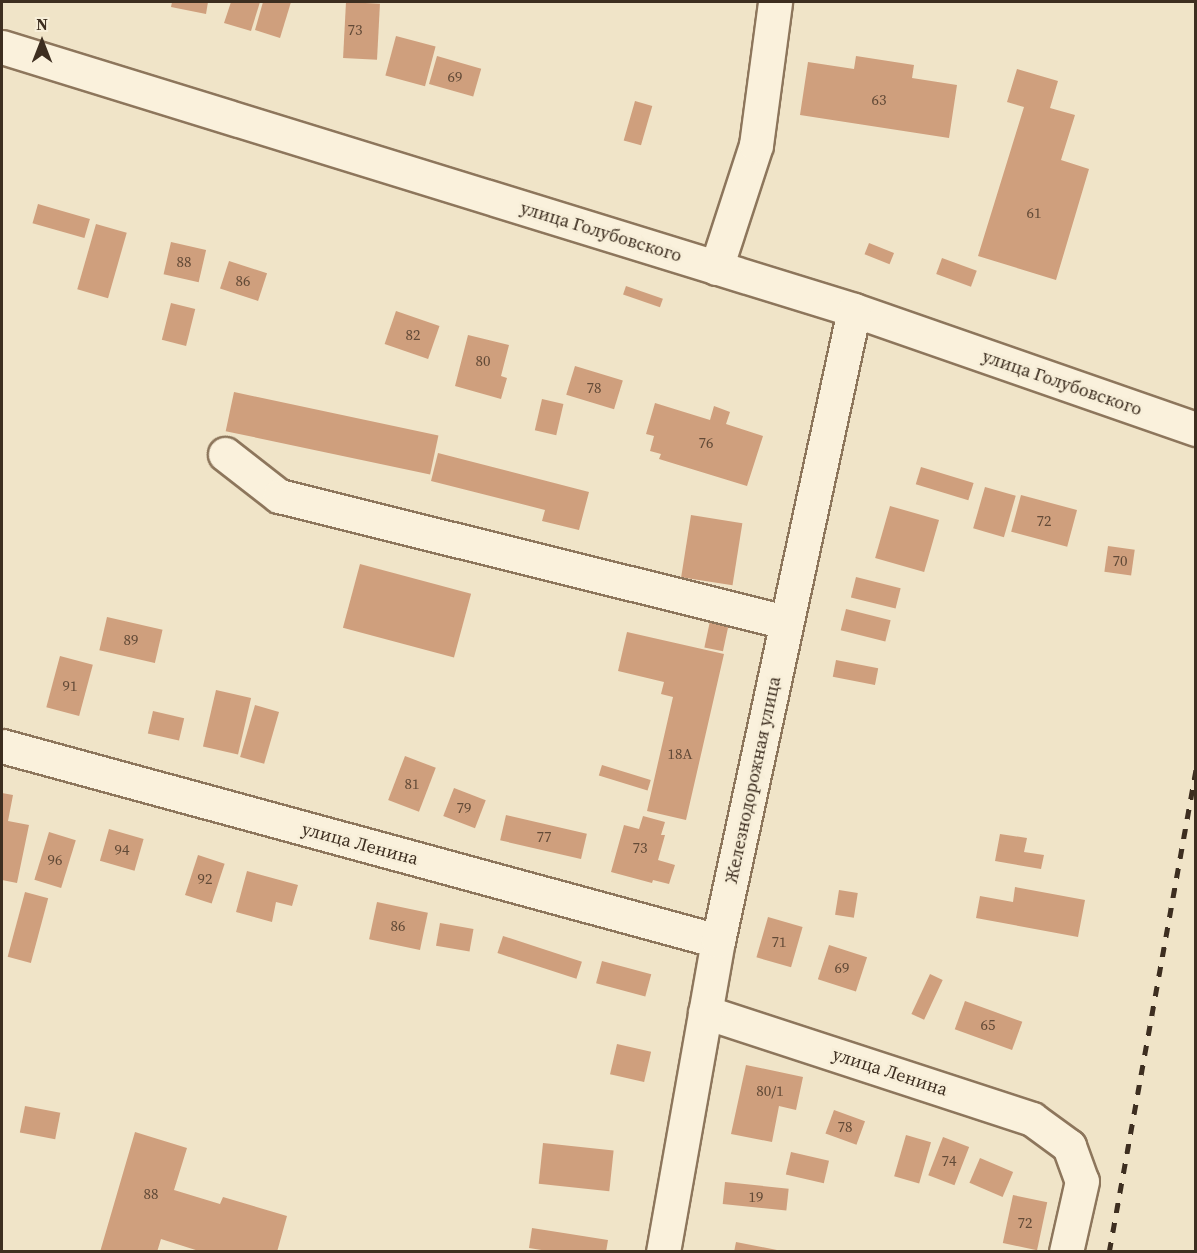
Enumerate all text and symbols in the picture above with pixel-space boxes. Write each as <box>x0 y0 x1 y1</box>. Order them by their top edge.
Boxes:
north arrow <box>12 12 72 72</box>
text: N <box>36 13 48 35</box>
house number: 73 <box>348 21 362 39</box>
house number: 69 <box>448 68 462 86</box>
house number: 63 <box>872 91 886 109</box>
street label: улица Голубовского <box>518 197 684 267</box>
house number: 61 <box>1027 204 1041 222</box>
house number: 88 <box>177 253 191 271</box>
house number: 86 <box>236 272 250 290</box>
house number: 82 <box>406 326 420 344</box>
street label: улица Голубовского <box>979 346 1145 420</box>
house number: 80 <box>476 352 490 370</box>
house number: 78 <box>587 379 601 397</box>
house number: 76 <box>699 434 713 452</box>
house number: 72 <box>1037 512 1051 530</box>
house number: 70 <box>1113 552 1127 570</box>
house number: 89 <box>124 631 138 649</box>
street label: Железнодорожная улица <box>720 674 786 886</box>
house number: 91 <box>63 677 77 695</box>
house number: 18А <box>668 745 692 763</box>
house number: 81 <box>405 775 419 793</box>
house number: 79 <box>457 799 471 817</box>
street label: улица Ленина <box>299 818 421 870</box>
house number: 77 <box>537 828 551 846</box>
house number: 73 <box>633 839 647 857</box>
house number: 94 <box>115 841 129 859</box>
house number: 96 <box>48 851 62 869</box>
house number: 92 <box>198 870 212 888</box>
house number: 86 <box>391 917 405 935</box>
house number: 71 <box>772 933 786 951</box>
house number: 69 <box>835 959 849 977</box>
house number: 65 <box>981 1016 995 1034</box>
street label: улица Ленина <box>830 1043 950 1101</box>
house number: 80/1 <box>756 1082 784 1100</box>
house number: 78 <box>838 1118 852 1136</box>
house number: 74 <box>942 1152 956 1170</box>
house number: 88 <box>144 1185 158 1203</box>
house number: 19 <box>749 1188 763 1206</box>
house number: 72 <box>1018 1214 1032 1232</box>

